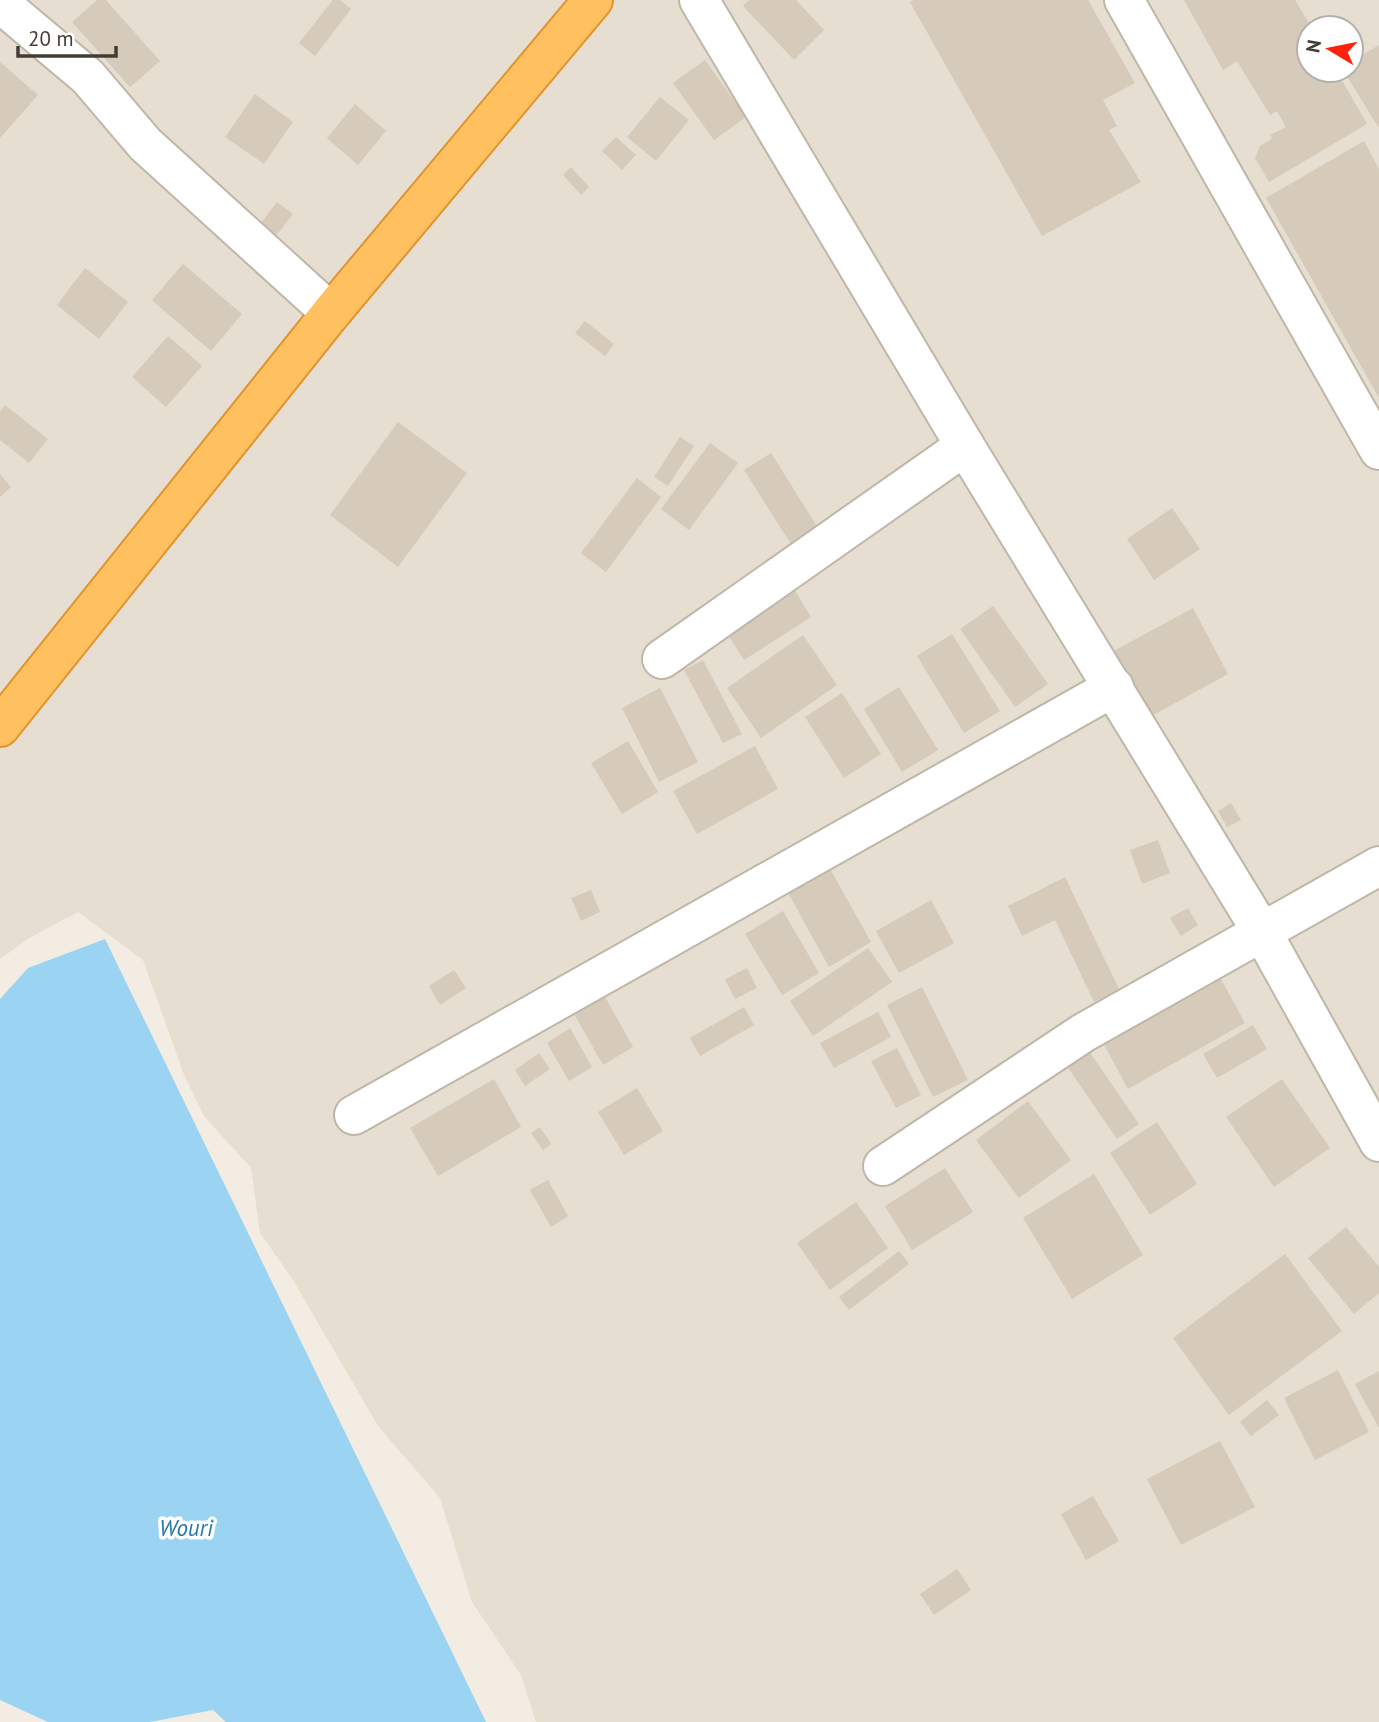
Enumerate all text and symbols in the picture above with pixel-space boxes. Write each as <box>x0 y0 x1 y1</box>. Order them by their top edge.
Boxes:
scale bar <box>18 14 116 58</box>
north arrow <box>1295 14 1365 84</box>
text: 20 m <box>28 25 74 52</box>
text: N <box>1300 38 1326 54</box>
water label: Wouri <box>159 1513 214 1542</box>

